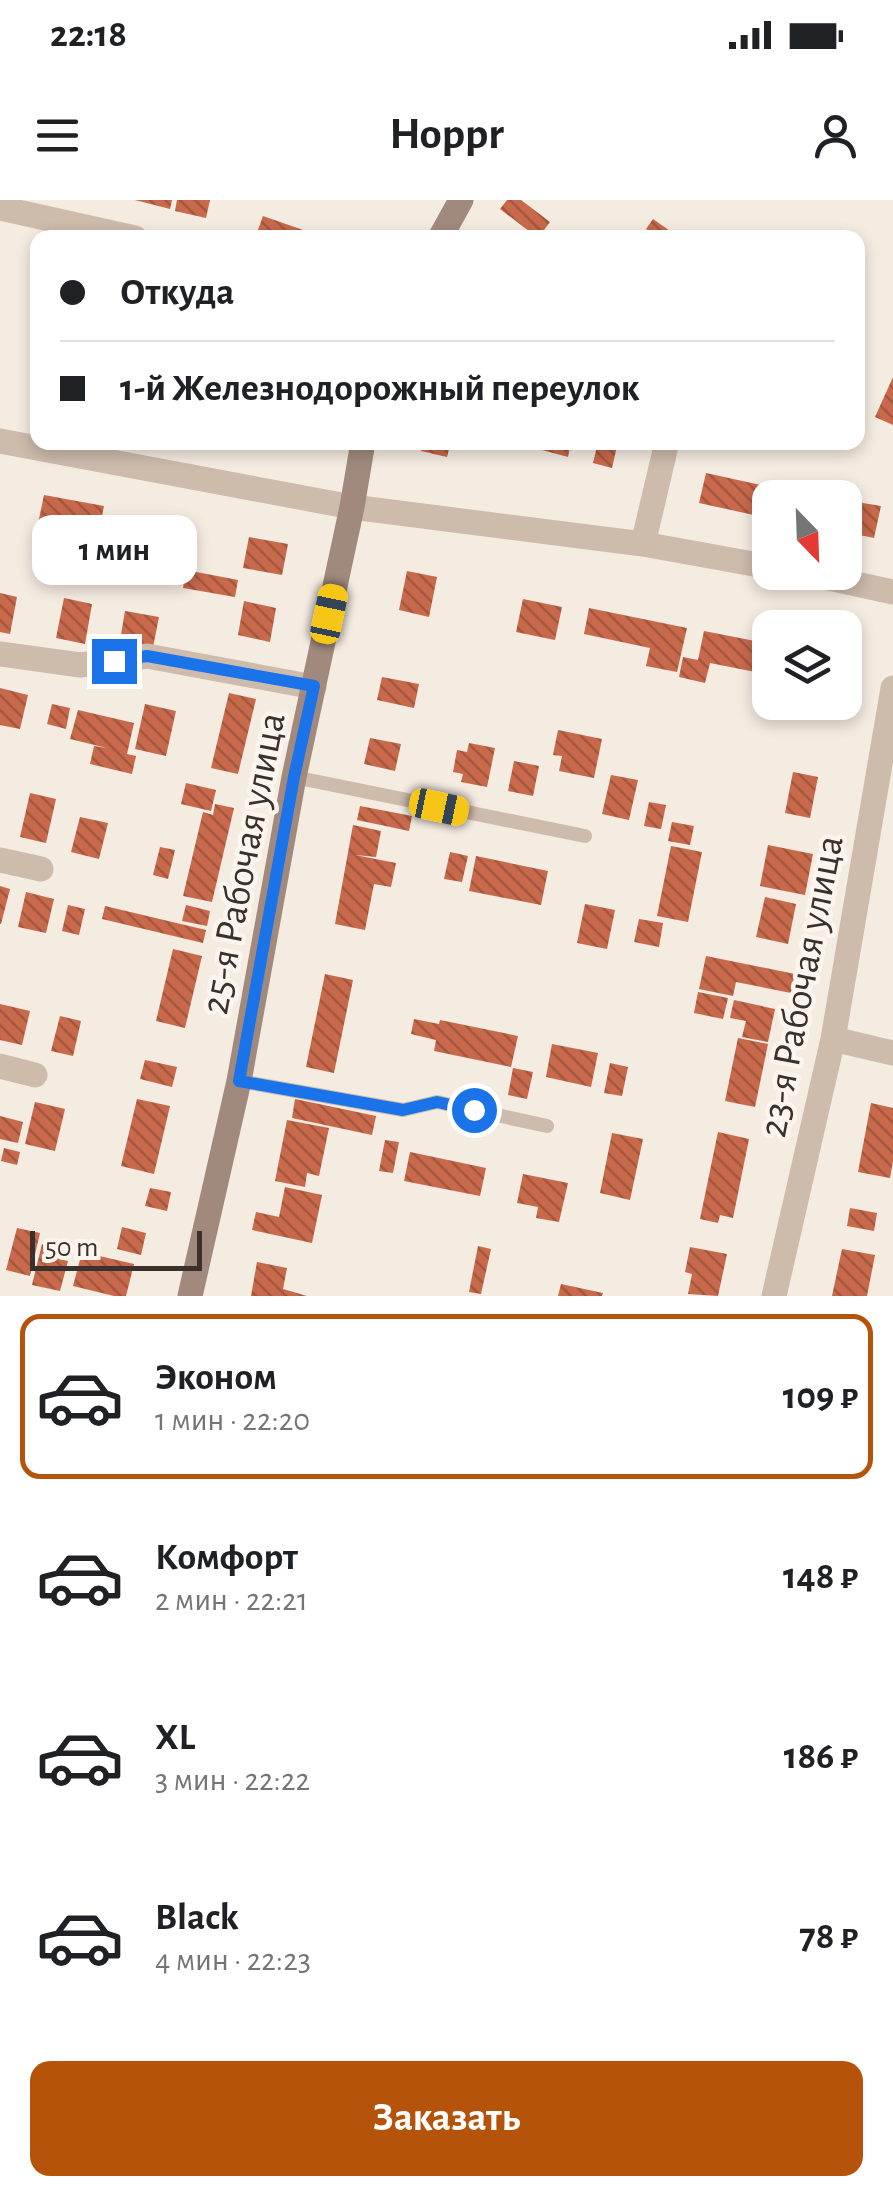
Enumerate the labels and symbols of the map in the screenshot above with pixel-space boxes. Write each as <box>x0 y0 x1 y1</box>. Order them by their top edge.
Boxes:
north arrow <box>752 480 862 590</box>
callout: 1 мин <box>32 516 196 586</box>
car <box>308 582 350 646</box>
route end <box>92 639 137 684</box>
street label: 25-я Рабочая улица <box>195 709 293 1018</box>
car <box>407 786 471 828</box>
street label: 23-я Рабочая улица <box>753 832 851 1140</box>
route start <box>452 1088 497 1133</box>
scale bar <box>30 1226 202 1270</box>

